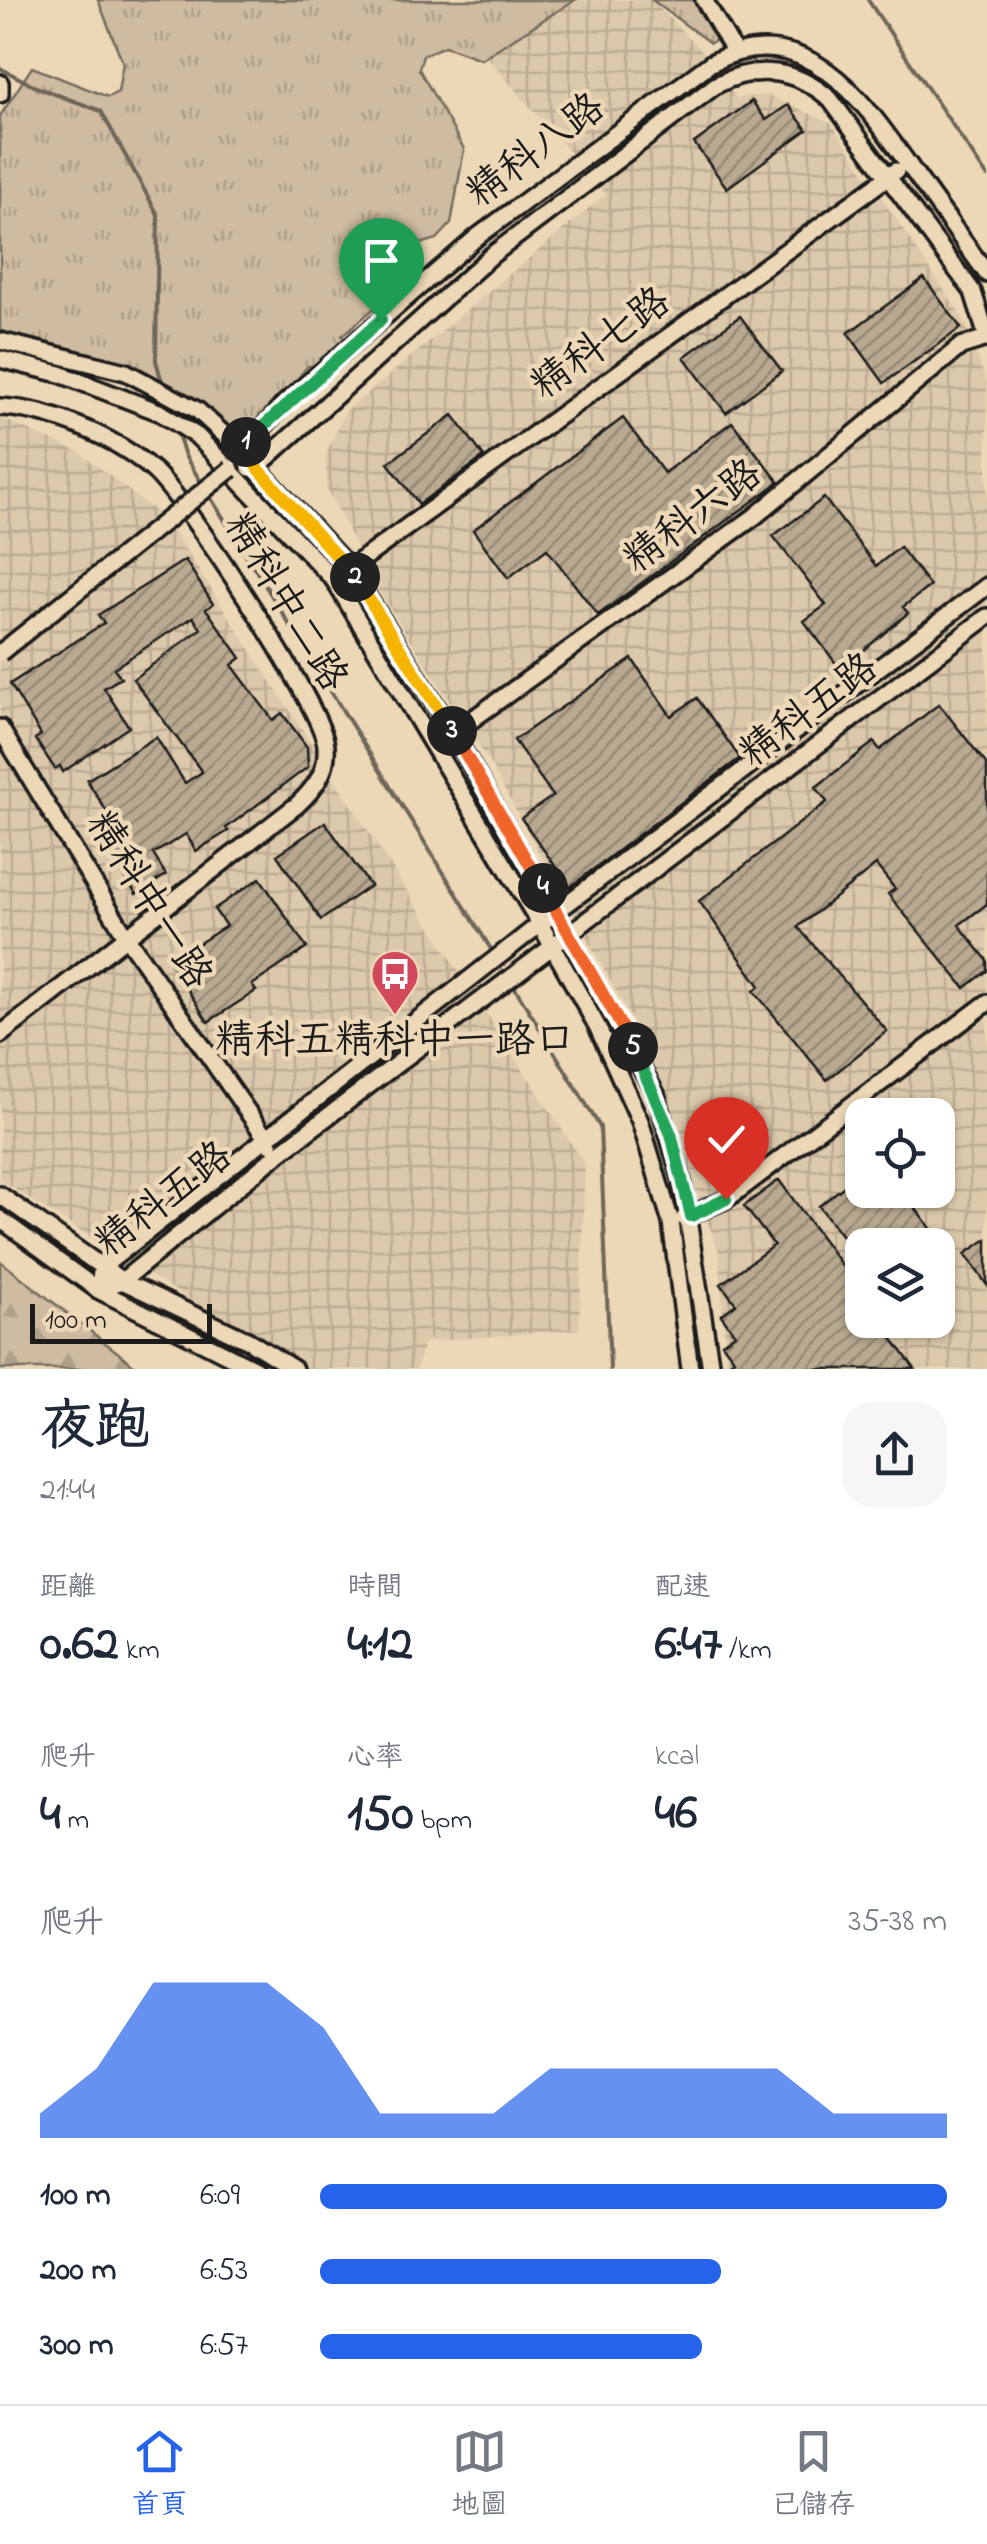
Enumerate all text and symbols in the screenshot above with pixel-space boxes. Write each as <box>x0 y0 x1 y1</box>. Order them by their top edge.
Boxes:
street label: 精科八路 <box>455 80 619 224</box>
pin <box>339 218 424 321</box>
icon: arrive <box>354 233 409 288</box>
street label: 精科七路 <box>520 274 684 416</box>
pin: 1 <box>221 417 271 467</box>
text: 1 <box>242 421 250 462</box>
street label: 精科六路 <box>612 446 776 590</box>
street label: 精科中二路 <box>207 502 361 704</box>
pin: 2 <box>330 552 380 602</box>
text: 2 <box>348 556 362 597</box>
street label: 精科五路 <box>728 640 892 784</box>
pin: 3 <box>427 706 477 756</box>
text: 3 <box>446 710 458 751</box>
street label: 精科中一路 <box>69 801 225 1001</box>
pin: 4 <box>518 863 568 913</box>
text: 4 <box>537 867 549 908</box>
bus stop icon: 精科五精科中一路口 <box>369 948 421 1016</box>
place label: 精科五精科中一路口 <box>215 1013 575 1072</box>
pin: 5 <box>608 1022 658 1072</box>
text: 5 <box>625 1026 641 1067</box>
pin <box>684 1097 769 1200</box>
map controls <box>845 1098 955 1338</box>
button: locate <box>845 1098 955 1208</box>
icon: check <box>699 1112 754 1167</box>
street label: 精科五路 <box>84 1129 246 1273</box>
button: layers <box>845 1228 955 1338</box>
scale bar <box>30 1299 212 1344</box>
text: 100 m <box>45 1301 107 1342</box>
text: 夜跑 <box>40 1390 150 1470</box>
button: share <box>842 1402 947 1507</box>
text: 21:44 <box>40 1468 95 1515</box>
text: 距離 <box>40 1568 96 1609</box>
text: 時間 <box>347 1568 403 1609</box>
text: 配速 <box>655 1568 711 1609</box>
text: 0.62 <box>40 1609 119 1682</box>
text: 4:12 <box>347 1609 413 1682</box>
text: 6:47 <box>655 1609 722 1682</box>
text: km <box>119 1631 160 1672</box>
text: /km <box>722 1631 772 1672</box>
text: kcal <box>655 1737 699 1778</box>
text: 爬升 <box>40 1738 96 1779</box>
text: 心率 <box>347 1738 403 1779</box>
text: 46 <box>655 1778 697 1851</box>
text: 4 <box>40 1779 61 1852</box>
text: 150 <box>347 1779 413 1852</box>
text: m <box>61 1801 89 1842</box>
text: bpm <box>413 1801 472 1842</box>
text: 35–38 m <box>848 1899 947 1946</box>
text: 爬升 <box>40 1901 104 1948</box>
text: 100 m <box>40 2173 111 2220</box>
text: 6:09 <box>200 2173 240 2220</box>
text: 200 m <box>40 2248 116 2295</box>
text: 6:53 <box>200 2248 248 2295</box>
text: 300 m <box>40 2323 114 2370</box>
text: 6:57 <box>200 2323 248 2370</box>
tab: 首頁 <box>132 2424 188 2527</box>
tab: 地圖 <box>451 2424 507 2527</box>
tab: 已儲存 <box>771 2424 855 2527</box>

